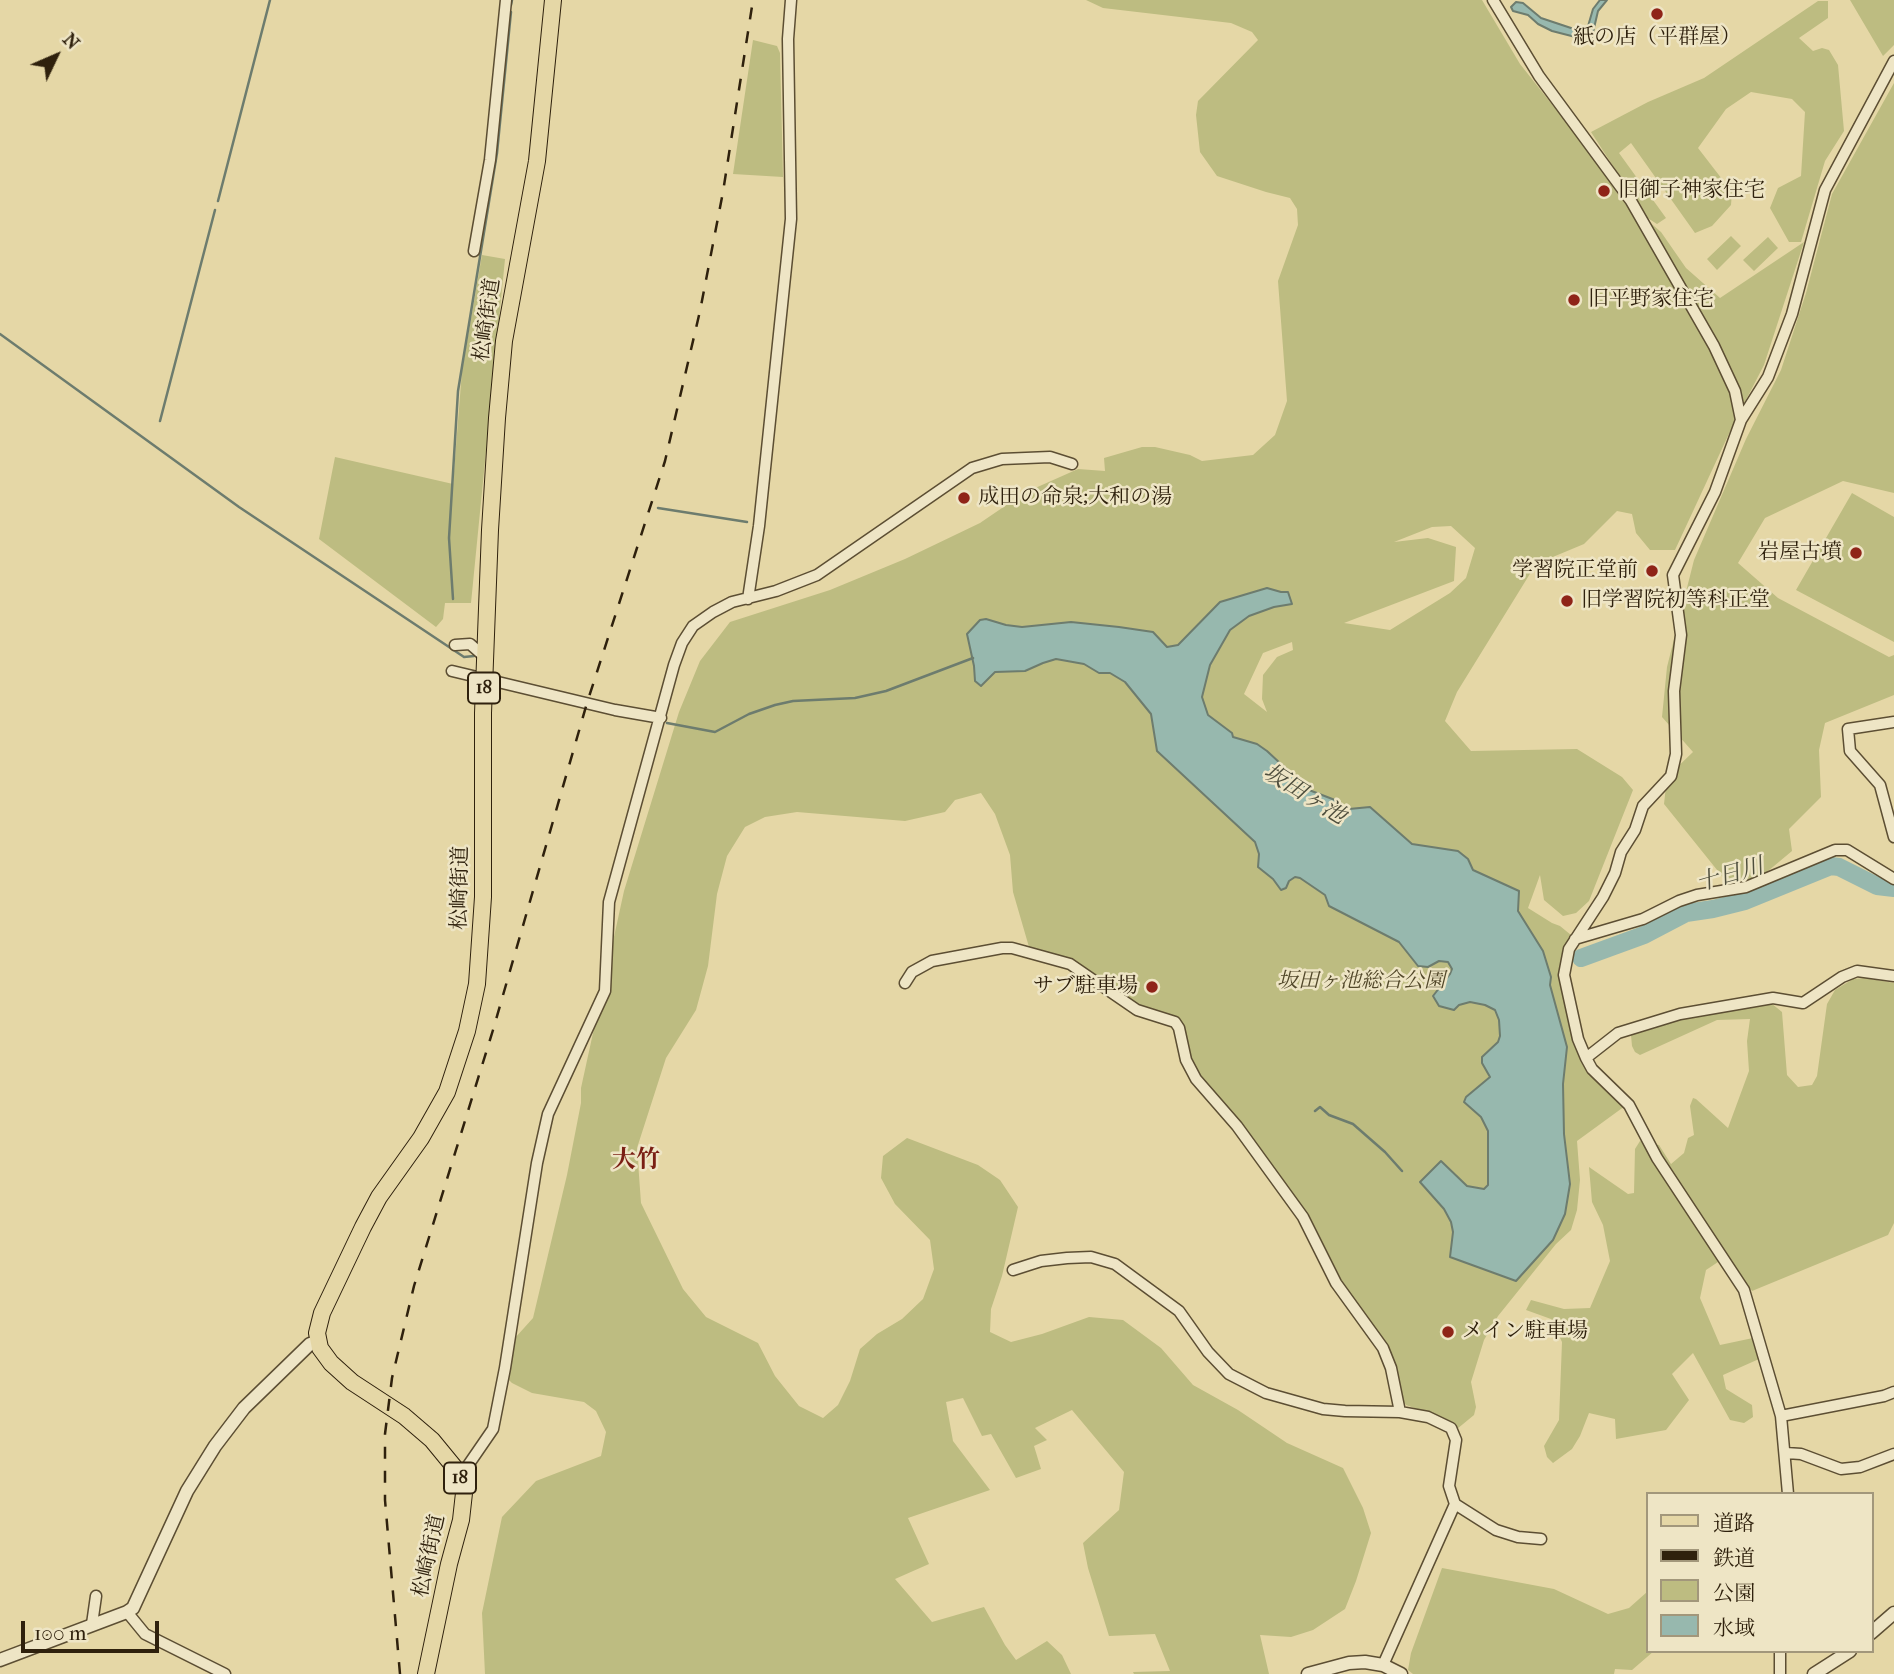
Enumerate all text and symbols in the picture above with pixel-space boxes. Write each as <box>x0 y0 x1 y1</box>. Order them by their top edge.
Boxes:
marker: 紙の店（平群屋） <box>1649 6 1665 22</box>
north arrow <box>21 21 91 91</box>
place label: 紙の店（平群屋） <box>1573 25 1741 51</box>
text: N <box>58 29 84 54</box>
place label: 旧御子神家住宅 <box>1618 178 1765 204</box>
marker: 旧御子神家住宅 <box>1596 183 1612 199</box>
street label: 松崎街道 <box>470 277 506 363</box>
place label: 旧平野家住宅 <box>1588 287 1714 313</box>
marker: 旧平野家住宅 <box>1566 292 1582 308</box>
place label: 成田の命泉;大和の湯 <box>978 485 1172 511</box>
marker: 成田の命泉;大和の湯 <box>956 490 972 506</box>
place label: 岩屋古墳 <box>1758 540 1842 566</box>
marker: 岩屋古墳 <box>1848 545 1864 561</box>
place label: 学習院正堂前 <box>1512 558 1638 584</box>
marker: 学習院正堂前 <box>1644 563 1660 579</box>
place label: 旧学習院初等科正堂 <box>1581 588 1770 614</box>
marker: 旧学習院初等科正堂 <box>1559 593 1575 609</box>
road number: 18 <box>468 673 500 704</box>
water label: 坂田ヶ池 <box>1258 759 1350 831</box>
street label: 松崎街道 <box>448 846 474 930</box>
water label: 十日川 <box>1693 853 1767 899</box>
park label: 坂田ヶ池総合公園 <box>1277 969 1445 995</box>
place label: サブ駐車場 <box>1033 974 1138 1000</box>
marker: サブ駐車場 <box>1144 979 1160 995</box>
district label: 大竹 <box>612 1147 660 1175</box>
place label: メイン駐車場 <box>1462 1319 1588 1345</box>
marker: メイン駐車場 <box>1440 1324 1456 1340</box>
road number: 18 <box>444 1462 476 1494</box>
legend <box>1646 1492 1873 1653</box>
text: 道路 <box>1713 1511 1755 1535</box>
street label: 松崎街道 <box>409 1512 451 1600</box>
text: 鉄道 <box>1713 1546 1755 1570</box>
text: 公園 <box>1713 1581 1755 1605</box>
scale bar <box>24 1608 163 1652</box>
text: 水域 <box>1713 1616 1755 1640</box>
text: 100 m <box>34 1621 87 1645</box>

